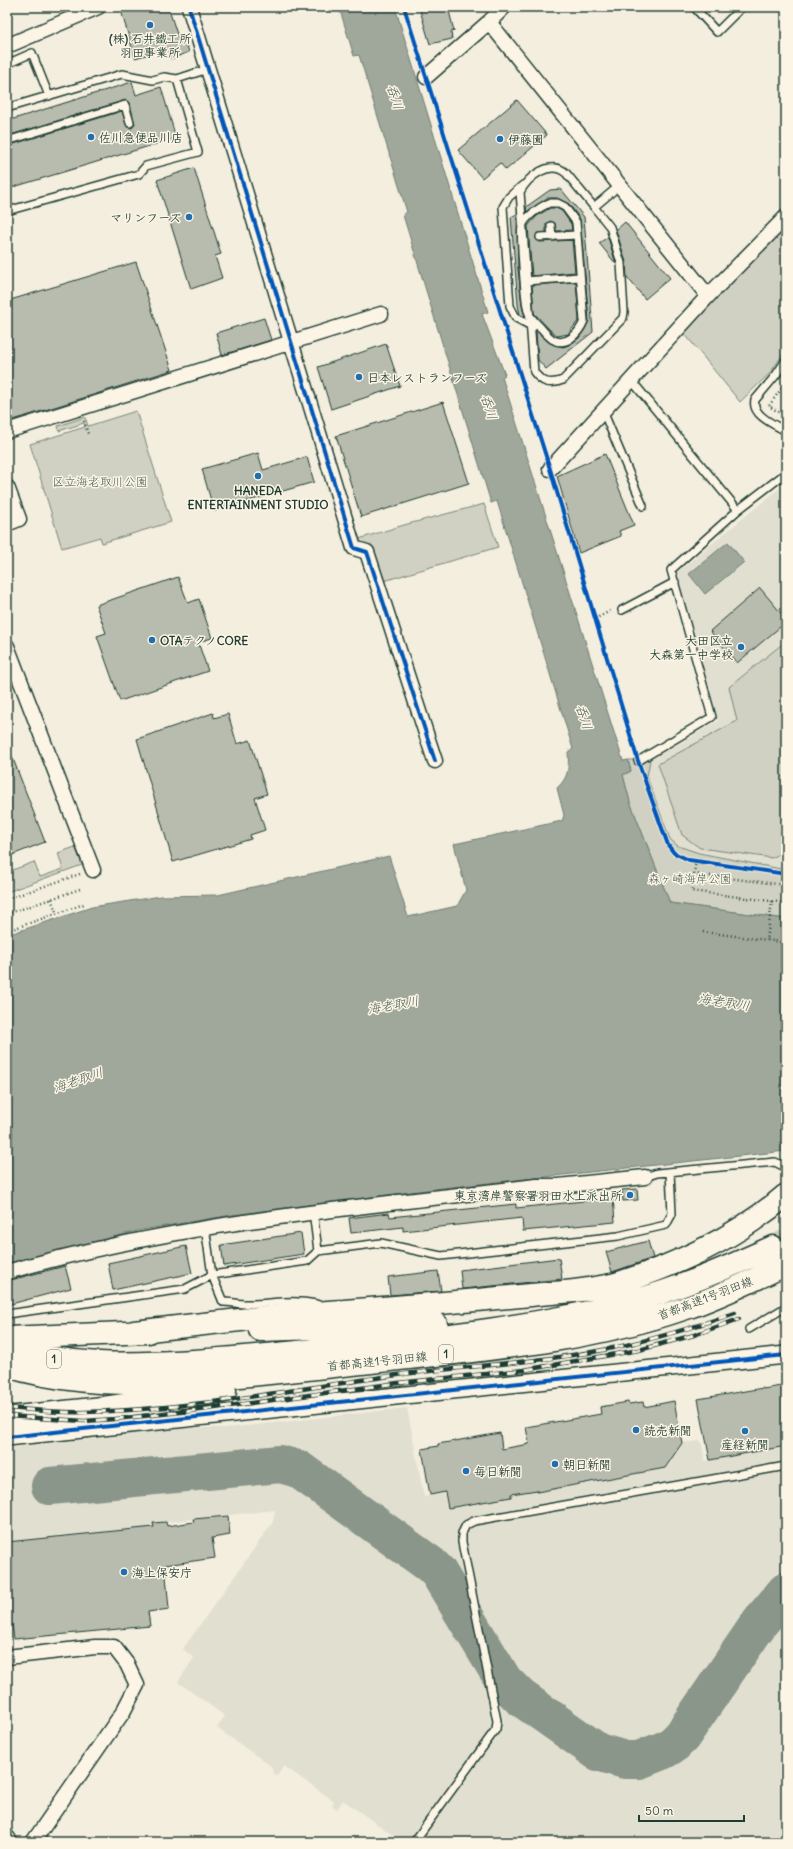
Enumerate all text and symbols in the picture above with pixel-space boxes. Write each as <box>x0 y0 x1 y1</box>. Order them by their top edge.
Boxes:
marker: (株) 石井鐵工所 羽田事業所 <box>145 20 155 30</box>
place label: (株) 石井鐵工所 羽田事業所 <box>109 31 192 60</box>
water label: 呑川 <box>383 82 407 112</box>
place label: 佐川急便品川店 <box>99 130 183 145</box>
marker: 佐川急便品川店 <box>86 132 96 142</box>
place label: 伊藤園 <box>508 132 544 147</box>
marker: 伊藤園 <box>495 134 505 144</box>
place label: マリンフーズ <box>110 210 181 225</box>
marker: マリンフーズ <box>184 212 194 222</box>
place label: 日本レストランフーズ <box>367 370 487 385</box>
marker: 日本レストランフーズ <box>354 372 364 382</box>
water label: 呑川 <box>477 392 501 422</box>
marker: HANEDA ENTERTAINMENT STUDIO <box>253 471 263 481</box>
park label: 区立海老取川公園 <box>52 474 148 489</box>
place label: HANEDA ENTERTAINMENT STUDIO <box>187 483 329 512</box>
place label: OTAテクノCORE <box>160 633 248 648</box>
place label: 大田区立 大森第一中学校 <box>649 633 733 662</box>
marker: OTAテクノCORE <box>147 635 157 645</box>
marker: 大田区立 大森第一中学校 <box>736 642 746 652</box>
water label: 呑川 <box>572 702 596 732</box>
park label: 森ヶ崎海岸公園 <box>648 871 732 886</box>
water label: 海老取川 <box>697 990 751 1014</box>
water label: 海老取川 <box>366 992 420 1018</box>
water label: 海老取川 <box>51 1063 105 1097</box>
place label: 東京湾岸警察署羽田水上派出所 <box>454 1188 623 1203</box>
marker: 東京湾岸警察署羽田水上派出所 <box>625 1190 635 1200</box>
street label: 首都高速1号羽田線 <box>655 1273 755 1323</box>
road number: 1 <box>439 1345 453 1363</box>
street label: 首都高速1号羽田線 <box>326 1348 428 1374</box>
road number: 1 <box>47 1350 61 1368</box>
place label: 読売新聞 <box>644 1423 692 1438</box>
marker: 読売新聞 <box>631 1425 641 1435</box>
marker: 産経新聞 <box>740 1426 750 1436</box>
place label: 産経新聞 <box>721 1437 769 1452</box>
place label: 朝日新聞 <box>563 1457 611 1472</box>
marker: 朝日新聞 <box>550 1459 560 1469</box>
place label: 毎日新聞 <box>474 1464 522 1479</box>
marker: 毎日新聞 <box>461 1466 471 1476</box>
place label: 海上保安庁 <box>132 1565 192 1580</box>
marker: 海上保安庁 <box>119 1567 129 1577</box>
scale bar <box>639 1797 744 1823</box>
text: 50 m <box>645 1803 674 1818</box>

